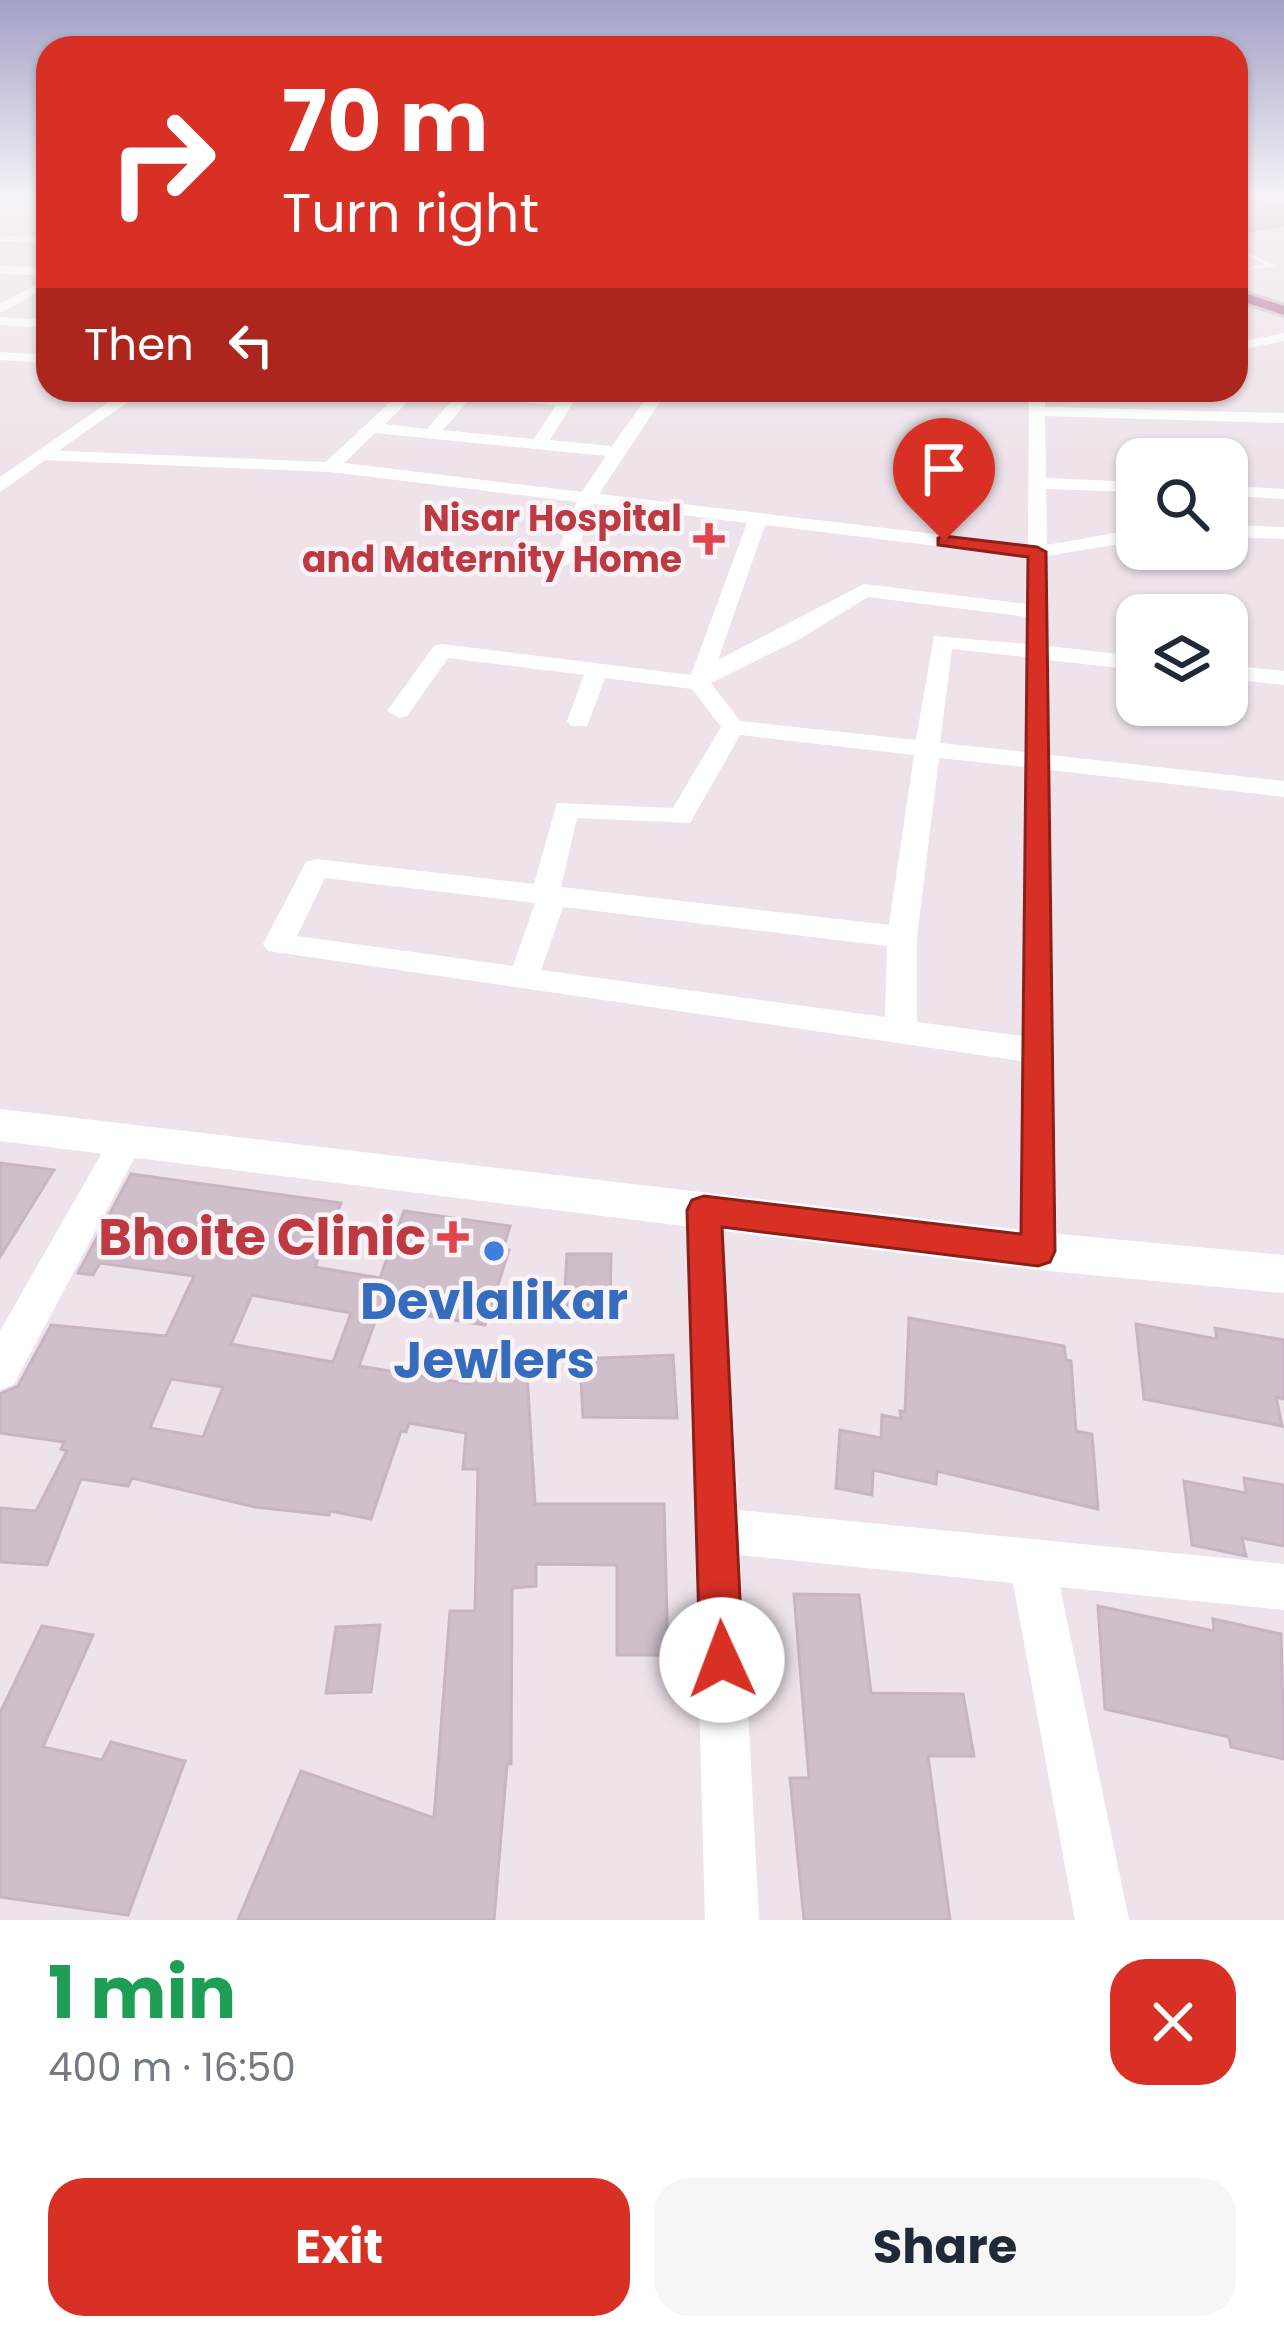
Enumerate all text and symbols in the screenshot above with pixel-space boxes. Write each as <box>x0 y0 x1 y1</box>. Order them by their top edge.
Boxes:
text: 70 m <box>282 63 488 180</box>
icon: right <box>84 84 240 240</box>
text: Turn right <box>282 175 539 251</box>
icon: left <box>218 312 284 378</box>
text: Then <box>84 313 194 376</box>
pin <box>893 418 995 541</box>
icon: arrive <box>911 436 977 502</box>
map controls <box>1116 438 1248 726</box>
button: search <box>1116 438 1248 570</box>
place label: Nisar Hospital and Maternity Home <box>302 493 682 585</box>
marker: Nisar Hospital and Maternity Home <box>693 523 725 555</box>
button: layers <box>1116 594 1248 726</box>
place label: Bhoite Clinic <box>98 1201 426 1273</box>
marker: Bhoite Clinic <box>437 1221 469 1253</box>
marker: Devlalikar Jewlers <box>481 1238 507 1264</box>
place label: Devlalikar Jewlers <box>360 1265 628 1396</box>
position arrow <box>659 1597 785 1723</box>
text: 1 min <box>48 1942 236 2043</box>
button: close <box>1110 1959 1236 2085</box>
text: 400 m · 16:50 <box>48 2040 296 2095</box>
button: Exit <box>48 2178 630 2316</box>
button: Share <box>654 2178 1236 2316</box>

